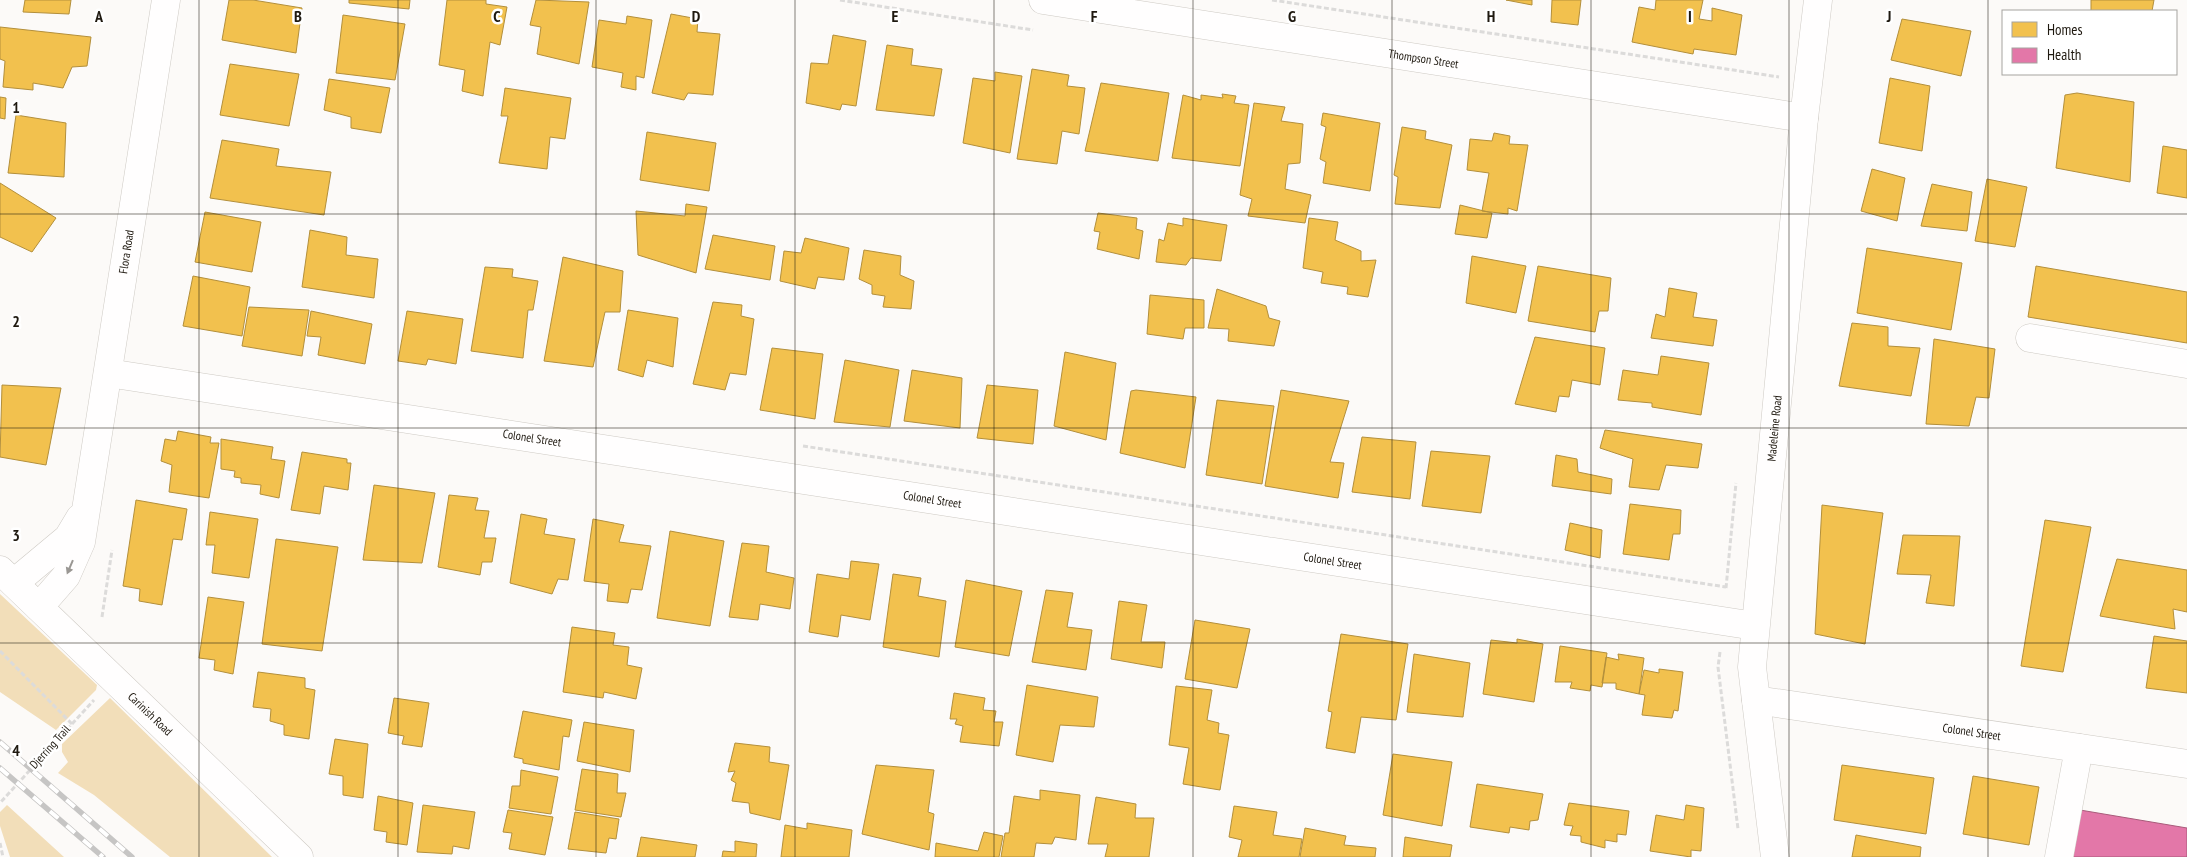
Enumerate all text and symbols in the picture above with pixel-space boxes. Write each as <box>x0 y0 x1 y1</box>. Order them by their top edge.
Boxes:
text: A <box>94 6 104 26</box>
text: B <box>294 6 302 26</box>
text: C <box>493 6 501 26</box>
text: D <box>692 6 701 26</box>
text: E <box>892 6 899 26</box>
text: F <box>1091 6 1098 26</box>
text: G <box>1288 6 1296 26</box>
text: H <box>1487 6 1495 26</box>
text: I <box>1688 6 1692 26</box>
text: J <box>1886 6 1891 26</box>
legend <box>2002 10 2177 75</box>
text: Homes <box>2047 20 2083 39</box>
text: Health <box>2047 45 2081 64</box>
street label: Thompson Street <box>1387 46 1460 71</box>
text: 1 <box>12 97 20 117</box>
street label: Flora Road <box>115 229 137 275</box>
text: 2 <box>12 311 20 331</box>
street label: Madeleine Road <box>1764 395 1785 462</box>
street label: Colonel Street <box>502 426 563 450</box>
street label: Colonel Street <box>902 487 963 511</box>
text: 3 <box>12 525 20 545</box>
street label: Colonel Street <box>1302 549 1364 573</box>
one-way arrow <box>66 560 74 574</box>
street label: Carinish Road <box>125 689 176 739</box>
street label: Colonel Street <box>1942 720 2003 743</box>
street label: Djerring Trail <box>26 722 73 772</box>
text: 4 <box>12 740 20 760</box>

